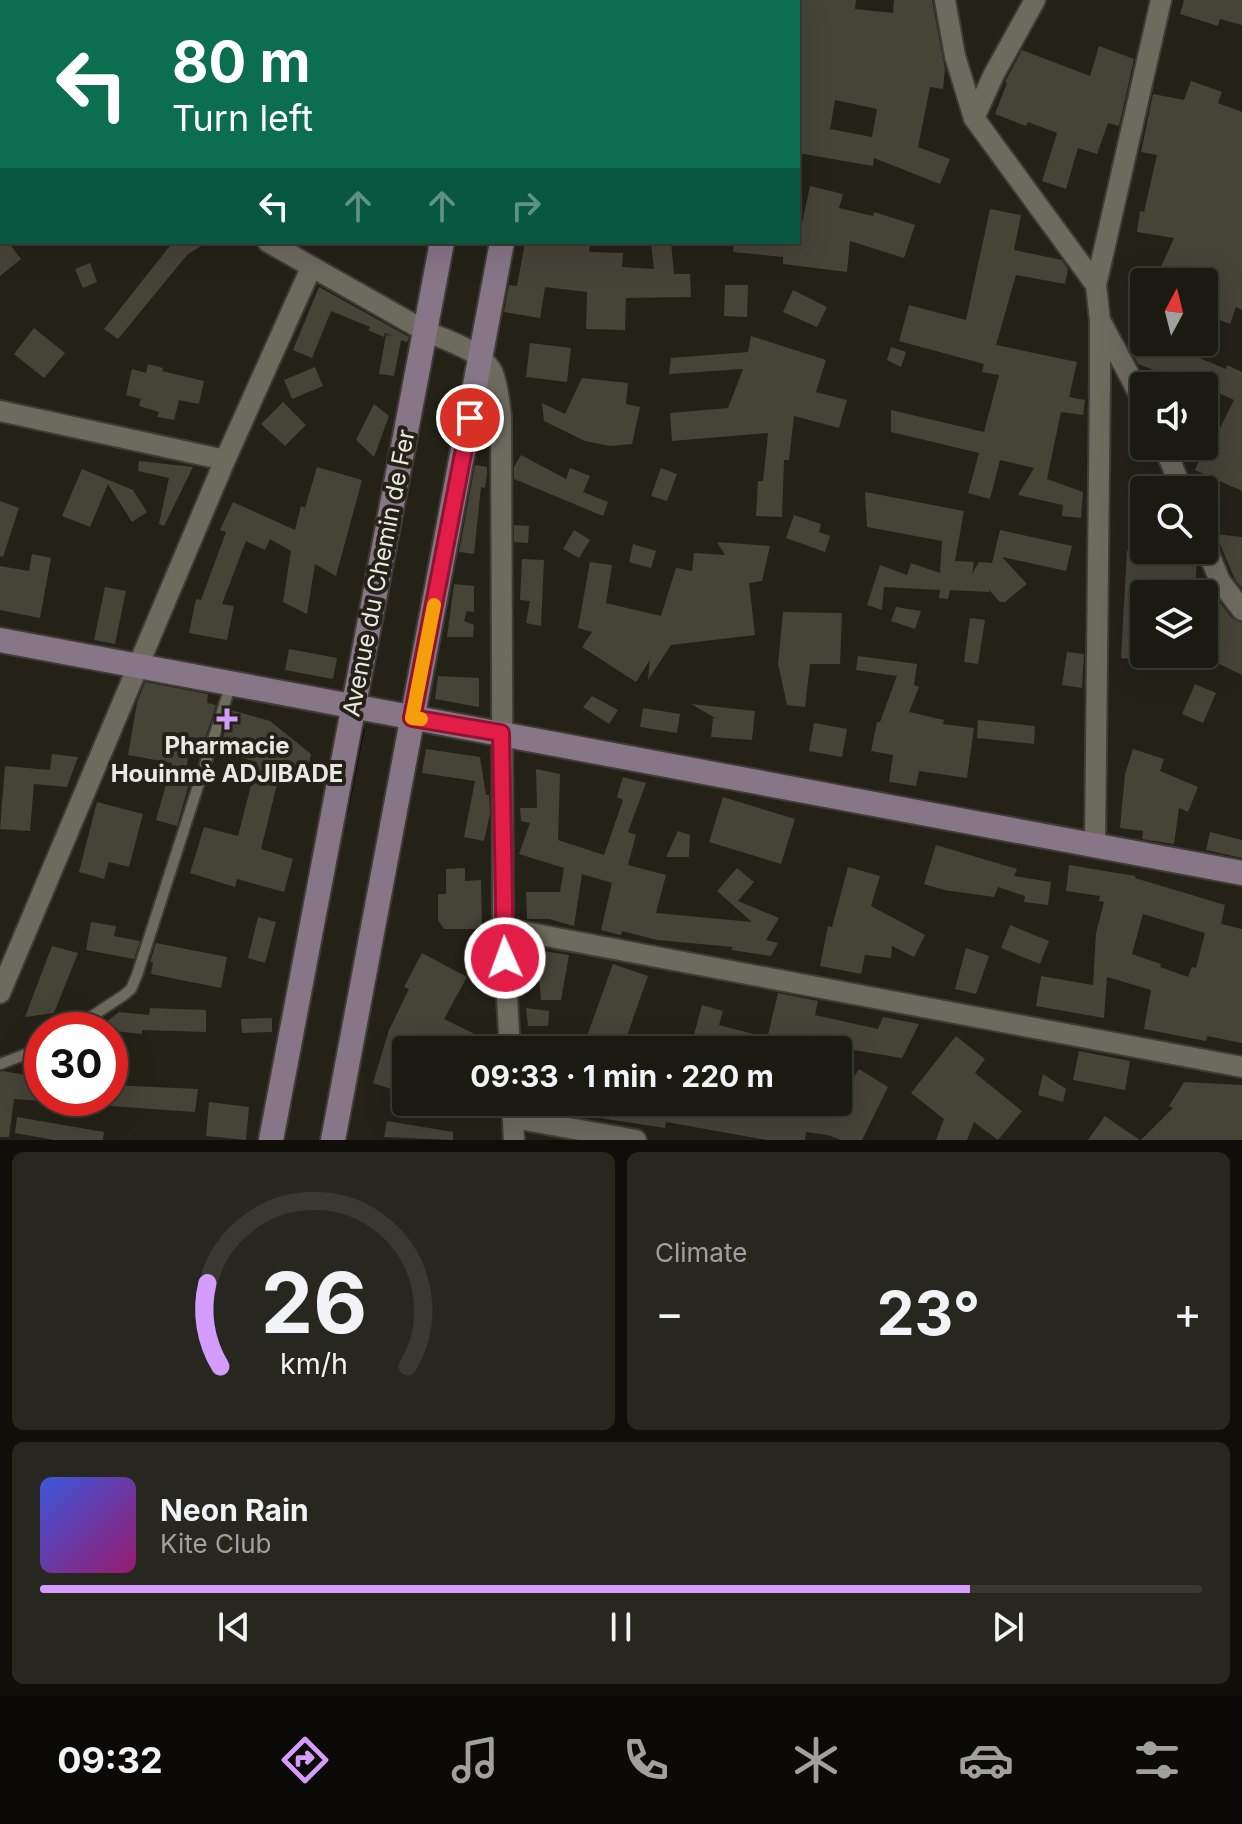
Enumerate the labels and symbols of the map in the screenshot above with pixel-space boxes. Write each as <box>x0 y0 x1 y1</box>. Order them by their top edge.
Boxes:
north arrow <box>1130 268 1218 356</box>
pin <box>436 384 504 452</box>
street label: Avenue du Chemin de Fer <box>336 427 421 719</box>
marker: Pharmacie Houinmè ADJIBADE <box>218 710 236 728</box>
place label: Pharmacie Houinmè ADJIBADE <box>111 731 343 788</box>
position arrow <box>463 916 547 1000</box>
speed limit sign: 30 <box>24 1012 128 1116</box>

